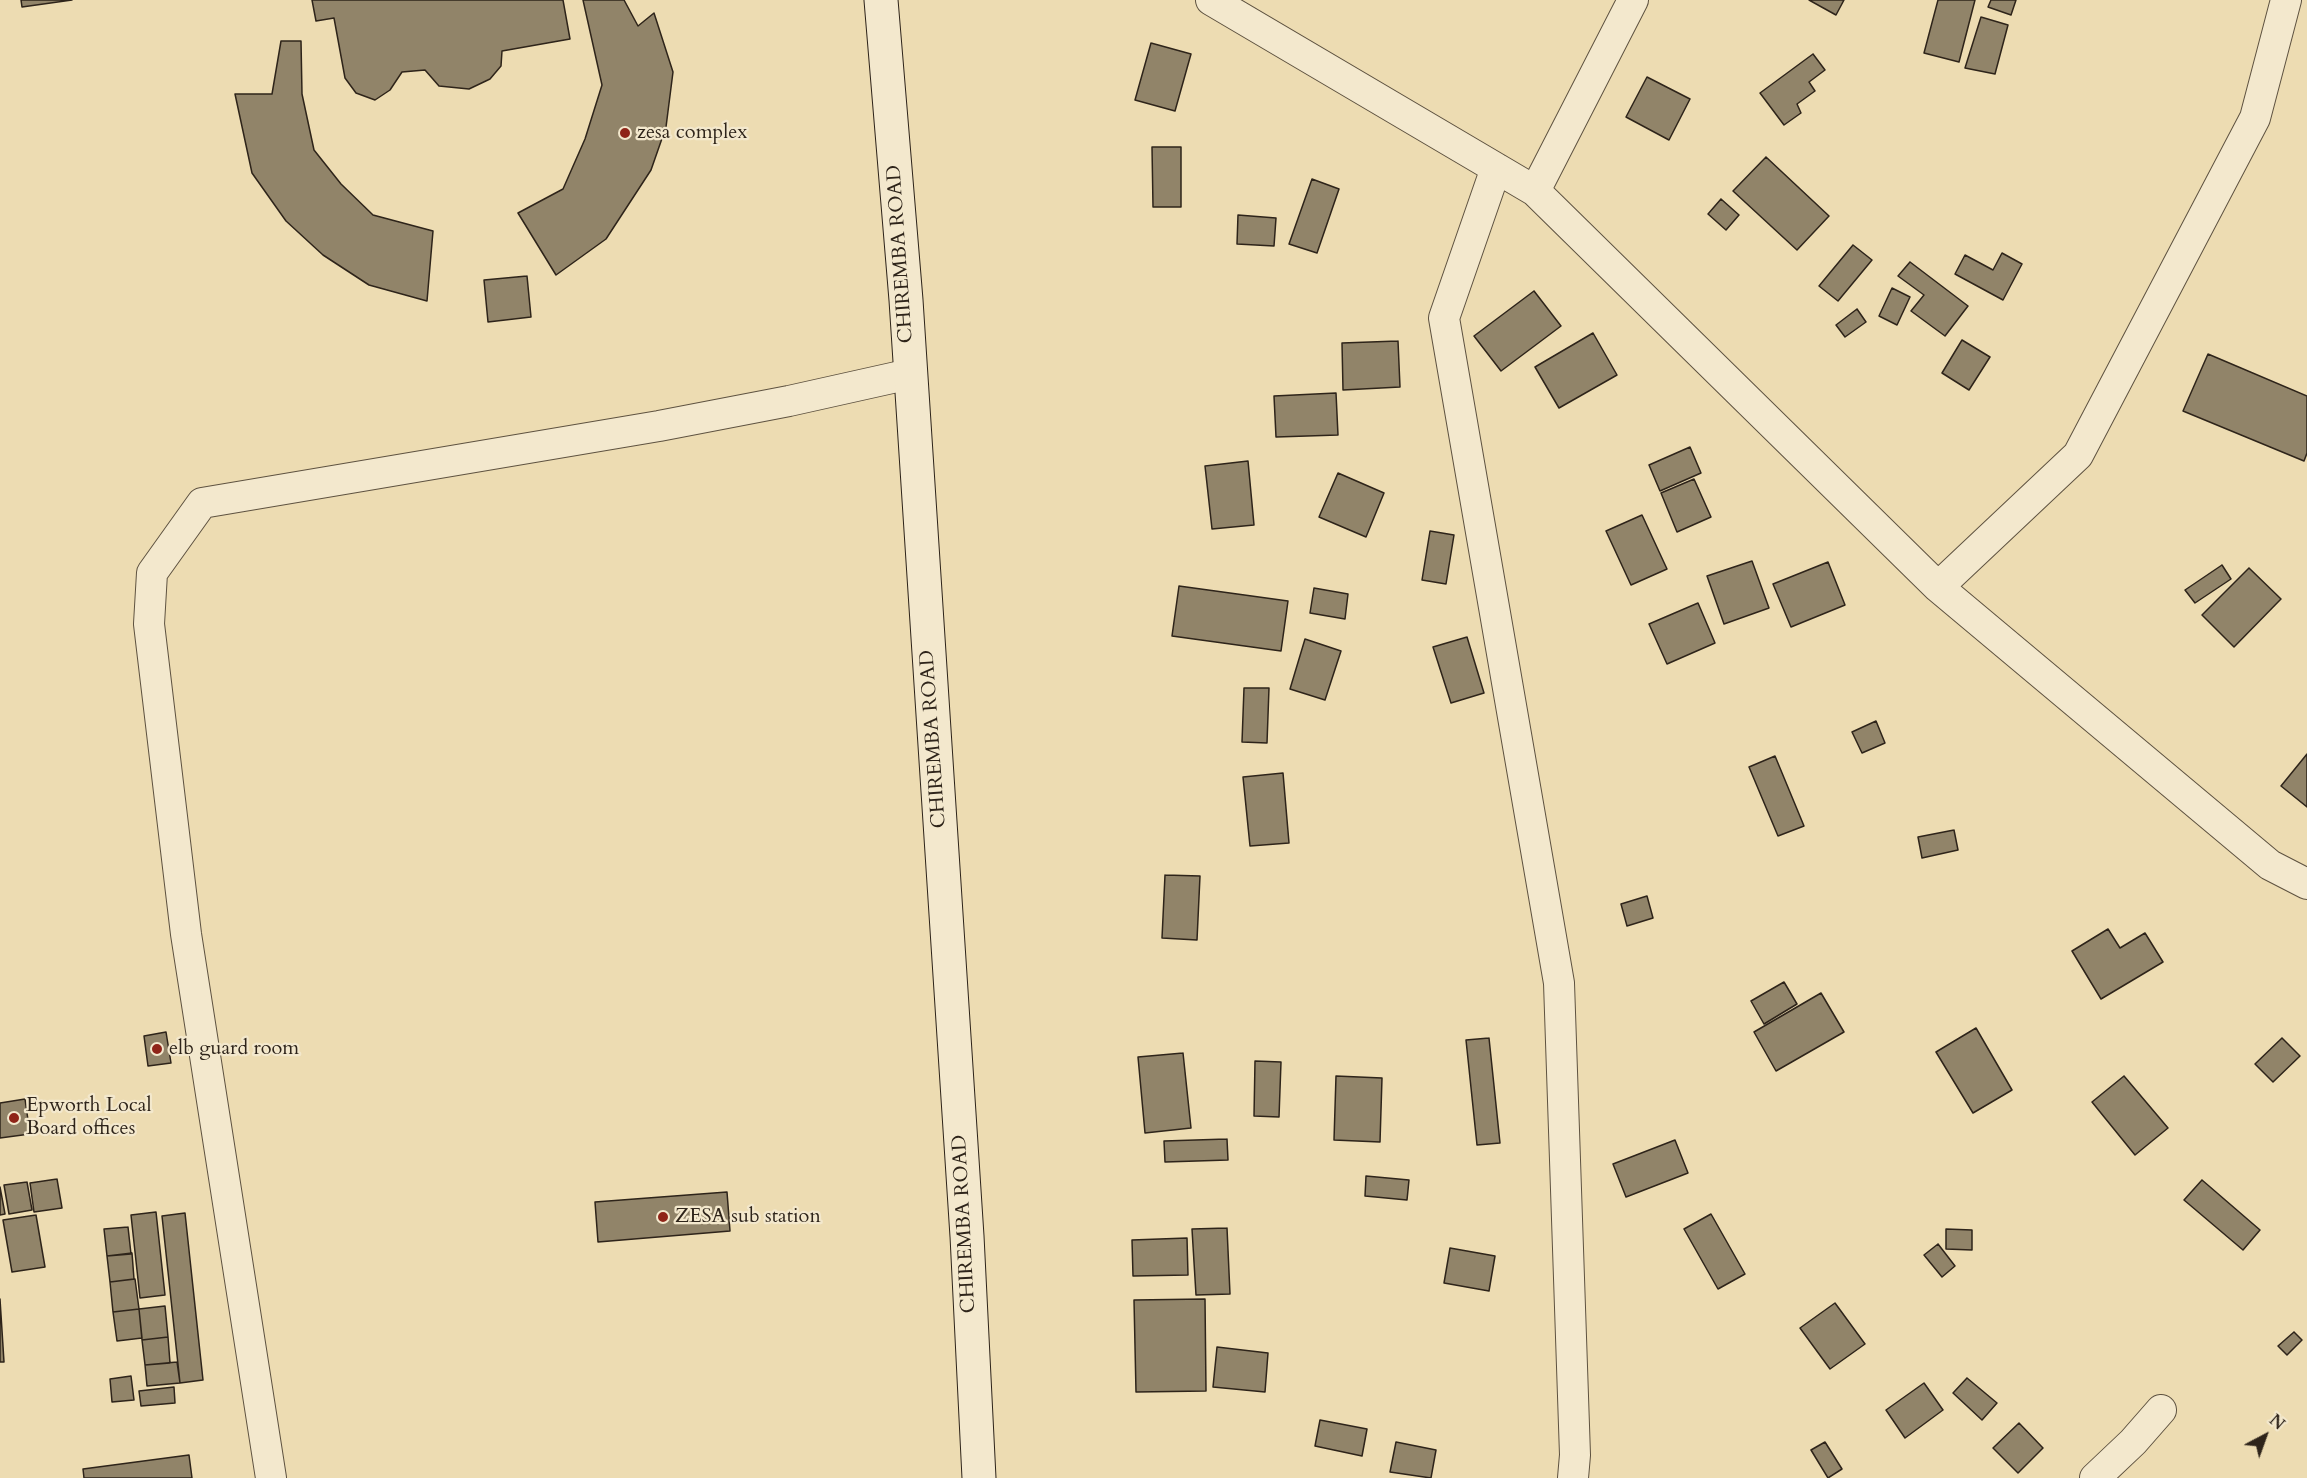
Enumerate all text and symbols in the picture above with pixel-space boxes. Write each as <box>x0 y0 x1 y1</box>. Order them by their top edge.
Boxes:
place label: zesa complex <box>637 121 747 145</box>
marker: zesa complex <box>618 126 632 140</box>
street label: CHIREMBA ROAD <box>883 164 919 344</box>
street label: CHIREMBA ROAD <box>916 649 952 829</box>
place label: elb guard room <box>169 1037 299 1061</box>
marker: elb guard room <box>150 1042 164 1056</box>
place label: Epworth Local Board offices <box>26 1094 152 1141</box>
marker: Epworth Local Board offices <box>7 1111 21 1125</box>
street label: CHIREMBA ROAD <box>948 1134 982 1314</box>
place label: ZESA sub station <box>675 1205 821 1229</box>
marker: ZESA sub station <box>656 1210 670 1224</box>
north arrow <box>2235 1406 2295 1466</box>
text: N <box>2264 1410 2289 1435</box>

